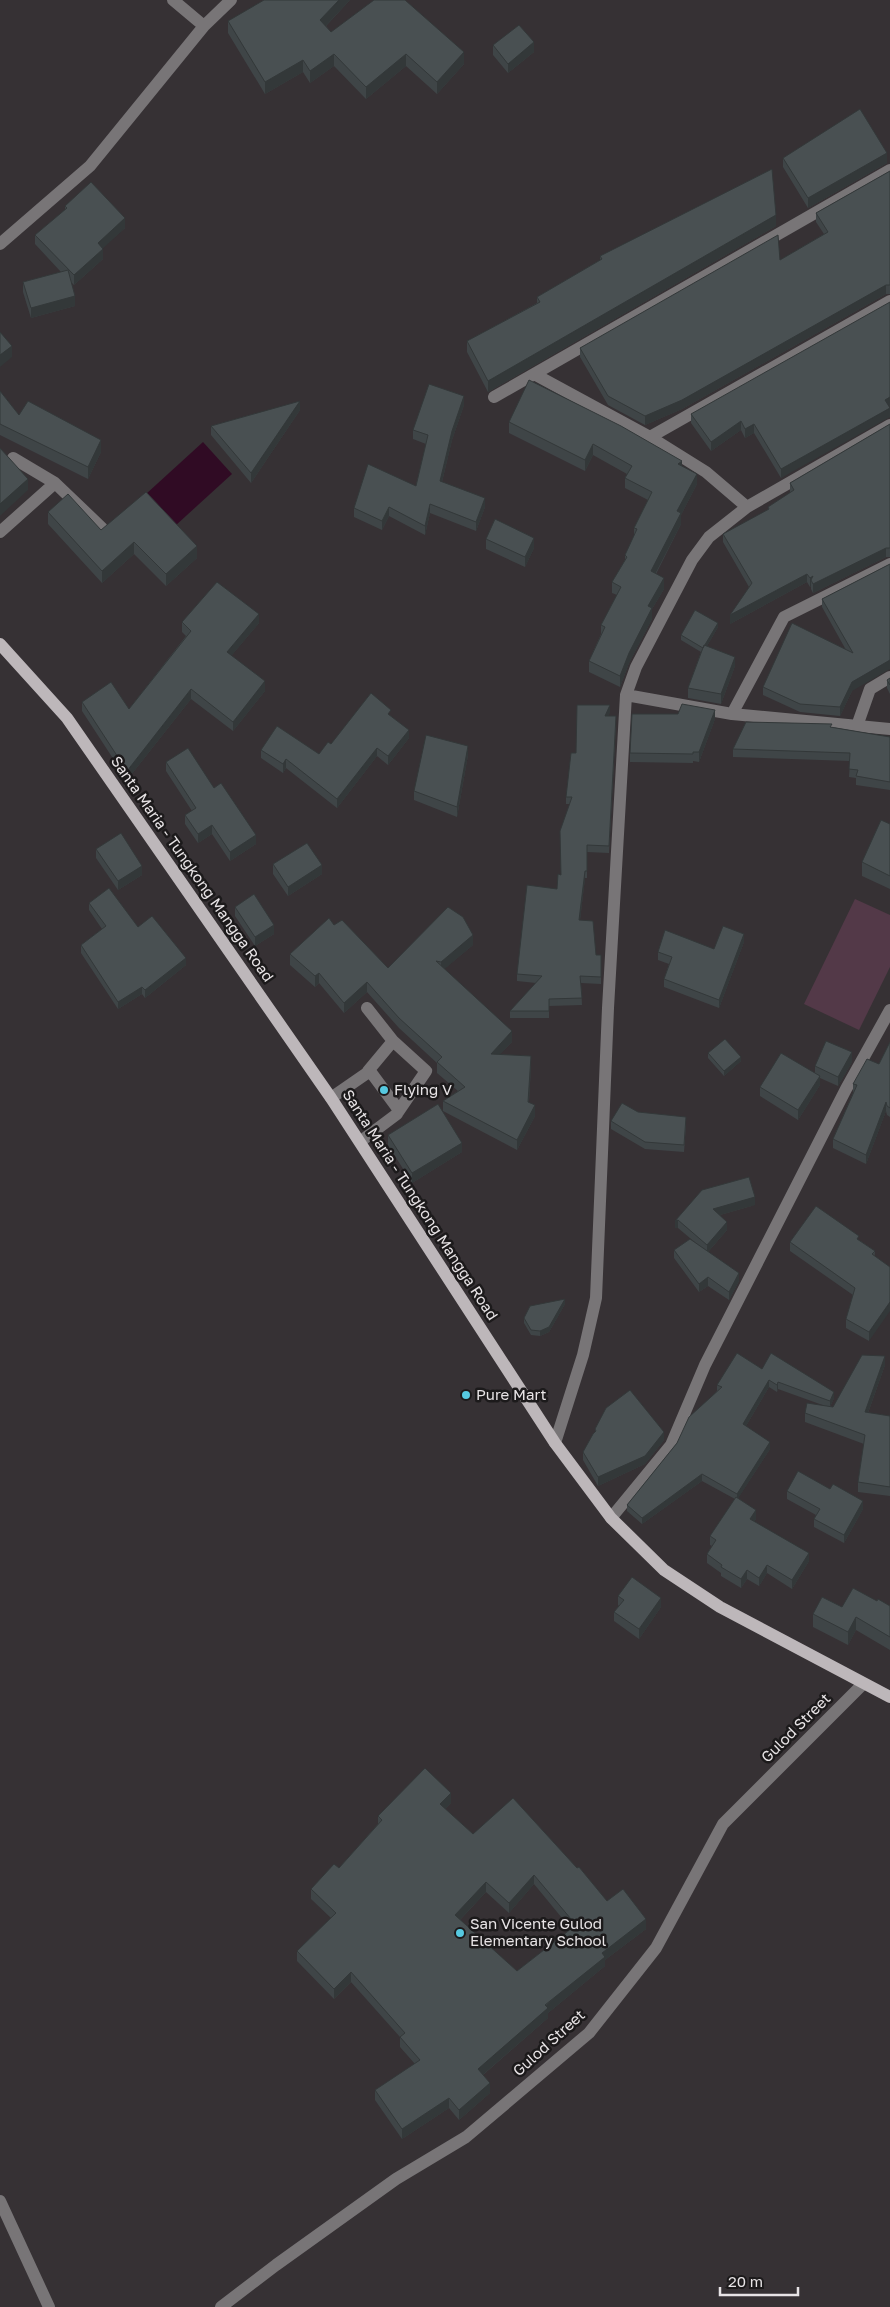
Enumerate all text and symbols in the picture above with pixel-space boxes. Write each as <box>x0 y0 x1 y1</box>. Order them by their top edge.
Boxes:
street label: Santa Maria - Tungkong Mangga Road <box>108 752 278 985</box>
place label: Flying V <box>394 1080 452 1098</box>
marker: Flying V <box>378 1084 390 1096</box>
street label: Santa Maria - Tungkong Mangga Road <box>339 1086 502 1323</box>
place label: Pure Mart <box>476 1385 547 1403</box>
marker: Pure Mart <box>460 1389 472 1401</box>
street label: Gulod Street <box>757 1689 834 1766</box>
place label: San Vicente Gulod Elementary School <box>470 1914 606 1949</box>
marker: San Vicente Gulod Elementary School <box>454 1927 466 1939</box>
street label: Gulod Street <box>509 2005 588 2079</box>
scale bar <box>720 2264 798 2296</box>
text: 20 m <box>728 2272 763 2290</box>

